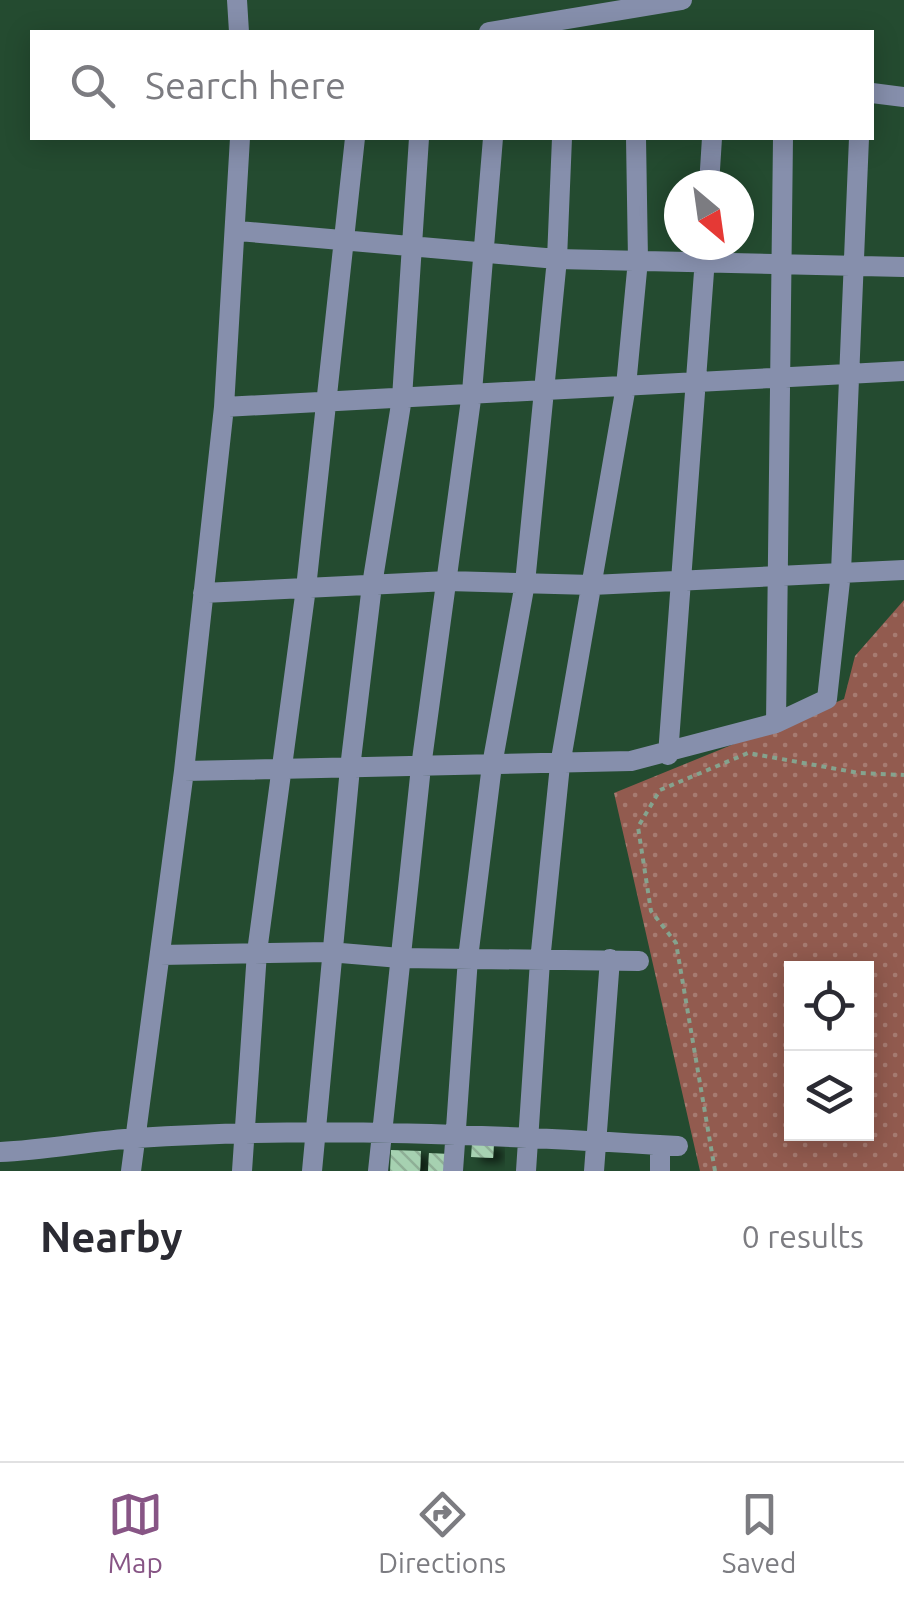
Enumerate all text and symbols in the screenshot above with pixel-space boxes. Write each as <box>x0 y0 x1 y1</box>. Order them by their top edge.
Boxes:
search box <box>30 30 874 140</box>
icon: search <box>65 58 120 113</box>
text: Search here <box>145 64 346 106</box>
north arrow <box>664 170 754 260</box>
map controls <box>784 961 874 1141</box>
button: locate <box>784 961 874 1051</box>
button: layers <box>784 1051 874 1141</box>
text: Nearby <box>40 1213 183 1260</box>
text: 0 results <box>742 1218 864 1254</box>
tab: Map <box>108 1487 163 1578</box>
tab: Directions <box>378 1487 506 1578</box>
tab: Saved <box>722 1487 796 1578</box>

